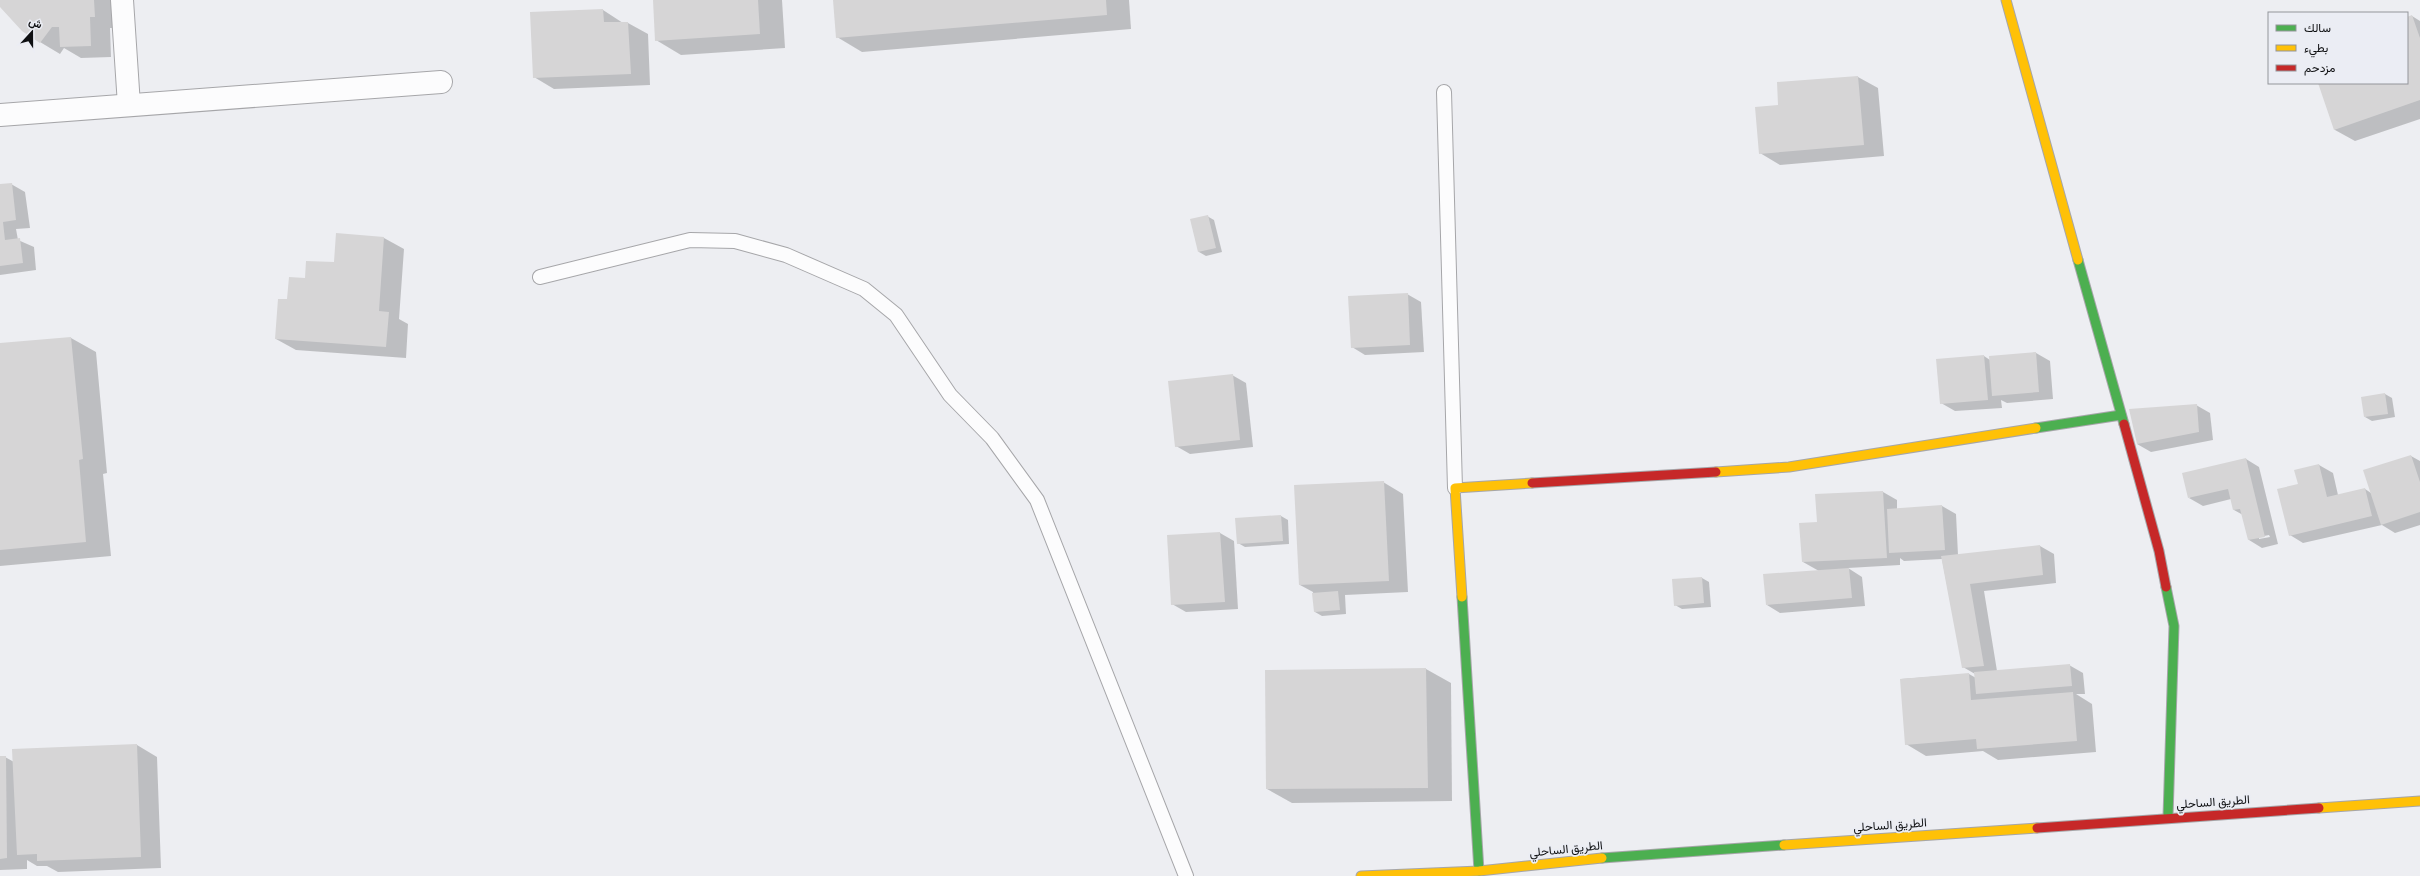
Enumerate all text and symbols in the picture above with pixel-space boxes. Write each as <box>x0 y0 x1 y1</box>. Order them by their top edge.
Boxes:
north arrow <box>12 12 52 52</box>
legend <box>2268 12 2408 84</box>
text: ش <box>27 13 45 33</box>
text: سالك <box>2304 18 2331 37</box>
text: بطيء <box>2304 38 2328 58</box>
text: مزدحم <box>2304 58 2335 77</box>
street label: الطريق الساحلي <box>2176 789 2250 815</box>
street label: الطريق الساحلي <box>1853 812 1927 838</box>
street label: الطريق الساحلي <box>1528 835 1604 863</box>

